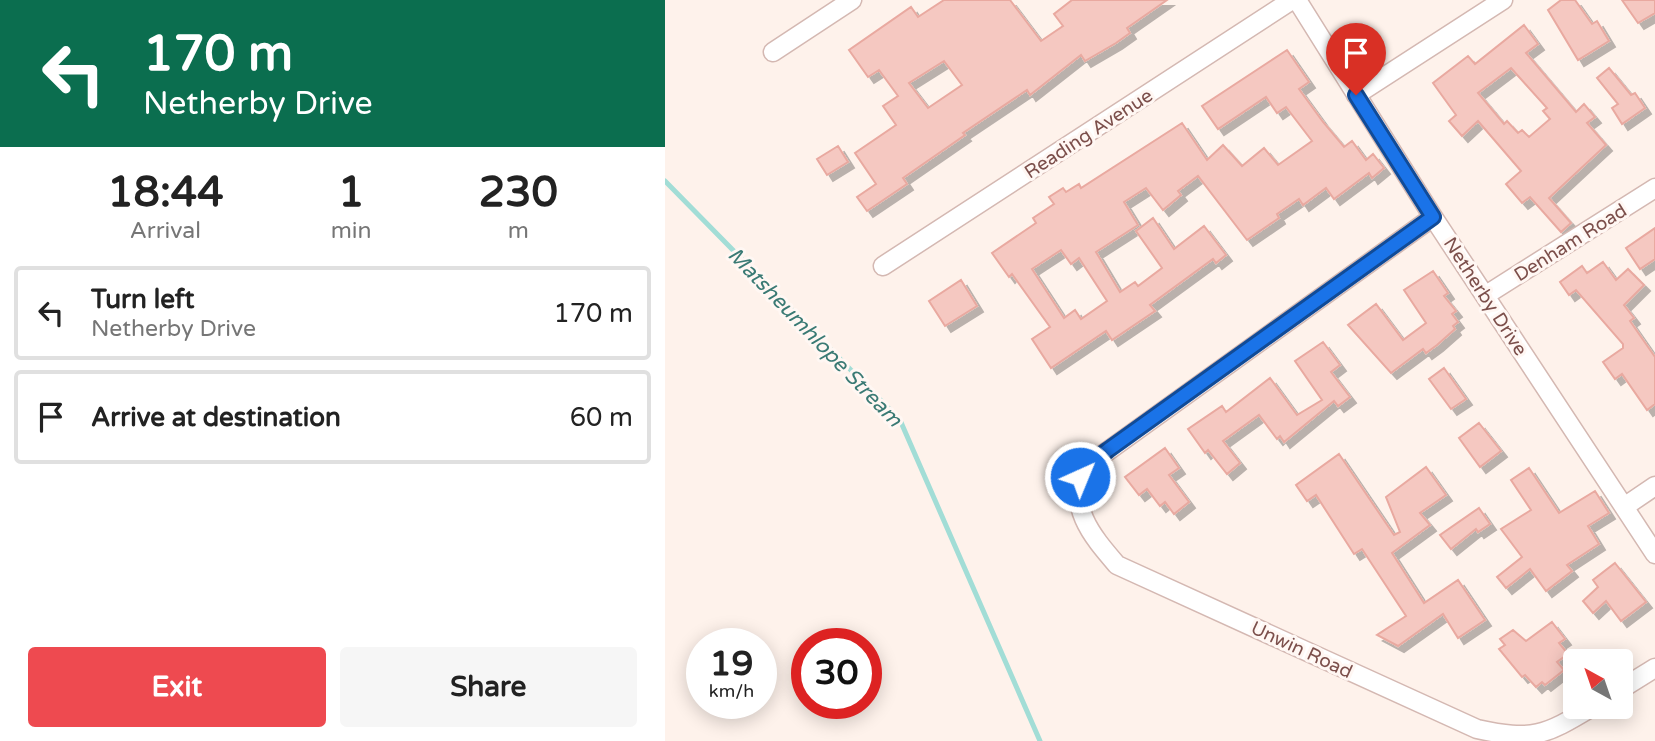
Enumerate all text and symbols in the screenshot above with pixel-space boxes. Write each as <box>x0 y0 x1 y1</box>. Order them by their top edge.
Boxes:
pin <box>1326 23 1386 95</box>
text: 170 m <box>143 25 293 84</box>
icon: left <box>28 28 119 119</box>
icon: arrive <box>1337 34 1375 72</box>
street label: Reading Avenue <box>1020 84 1157 183</box>
text: Netherby Drive <box>143 85 373 123</box>
text: 18:44 <box>107 167 224 218</box>
text: 1 <box>338 167 364 218</box>
text: 230 <box>479 167 558 218</box>
street label: Denham Road <box>1510 199 1631 286</box>
text: Arrival <box>130 217 201 245</box>
text: min <box>331 217 372 245</box>
text: m <box>508 217 529 245</box>
street label: Netherby Drive <box>1439 233 1532 360</box>
water label: Matsheumhlope Stream <box>723 243 907 433</box>
text: Turn left <box>91 284 194 315</box>
icon: left <box>32 294 70 332</box>
text: 170 m <box>553 298 633 329</box>
text: Netherby Drive <box>91 315 256 343</box>
icon: arrive <box>32 398 70 436</box>
text: Arrive at destination <box>91 402 341 433</box>
text: 60 m <box>570 402 633 433</box>
position arrow <box>1043 440 1117 514</box>
street label: Unwin Road <box>1247 617 1356 683</box>
speed limit sign: 30 <box>791 628 882 719</box>
text: 19 <box>710 643 753 685</box>
button: Exit <box>28 647 326 727</box>
button: Share <box>340 647 637 727</box>
north arrow <box>1563 649 1633 719</box>
map controls <box>1563 649 1633 719</box>
text: km/h <box>709 680 754 702</box>

